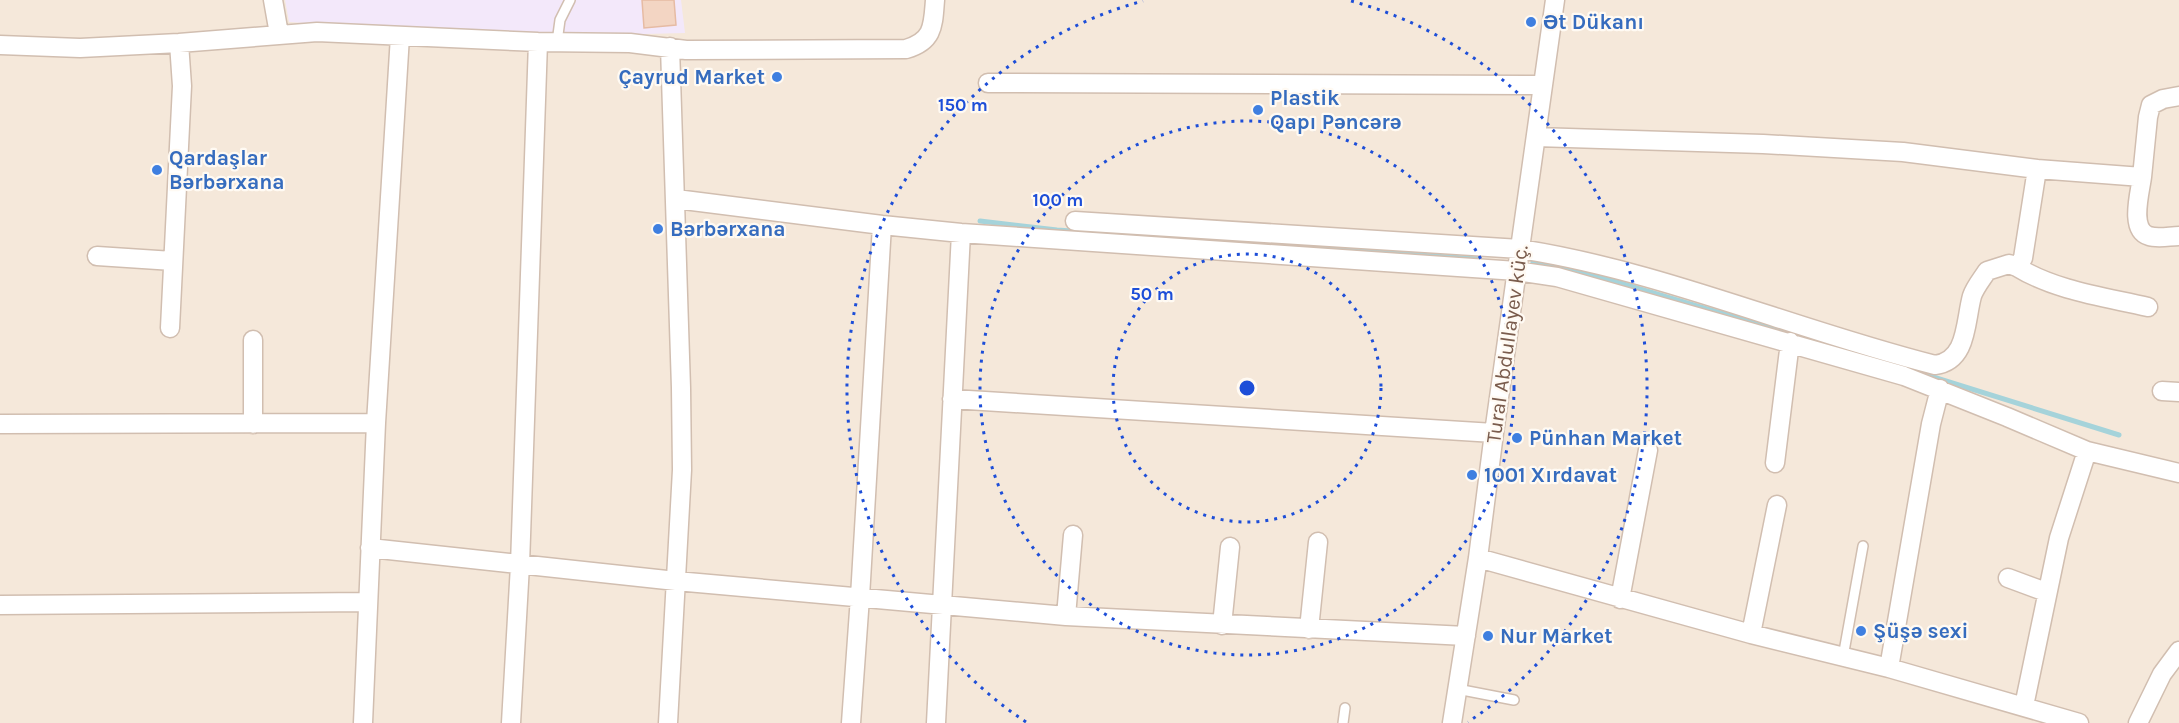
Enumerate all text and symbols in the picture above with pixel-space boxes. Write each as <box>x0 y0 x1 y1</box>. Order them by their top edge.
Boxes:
place label: Ət Dükanı <box>1543 10 1644 34</box>
marker: Ət Dükanı <box>1524 15 1538 29</box>
place label: Çayrud Market <box>618 65 765 89</box>
marker: Çayrud Market <box>770 70 784 84</box>
place label: Plastik Qapı Pəncərə <box>1270 86 1401 134</box>
text: 150 m <box>938 94 988 116</box>
marker: Plastik Qapı Pəncərə <box>1251 103 1265 117</box>
place label: Qardaşlar Bərbərxana <box>169 146 285 194</box>
marker: Qardaşlar Bərbərxana <box>150 163 164 177</box>
text: 100 m <box>1033 189 1083 211</box>
place label: Bərbərxana <box>670 217 786 241</box>
marker: Bərbərxana <box>651 222 665 236</box>
street label: Tural Abdullayev küç. <box>1481 243 1533 445</box>
text: 50 m <box>1130 283 1174 305</box>
centre of rings <box>1237 378 1257 398</box>
place label: Pünhan Market <box>1529 426 1682 450</box>
marker: Pünhan Market <box>1510 431 1524 445</box>
place label: 1001 Xırdavat <box>1484 463 1617 487</box>
marker: 1001 Xırdavat <box>1465 468 1479 482</box>
place label: Şüşə sexi <box>1873 619 1968 643</box>
place label: Nur Market <box>1500 624 1613 648</box>
marker: Şüşə sexi <box>1854 624 1868 638</box>
marker: Nur Market <box>1481 629 1495 643</box>

